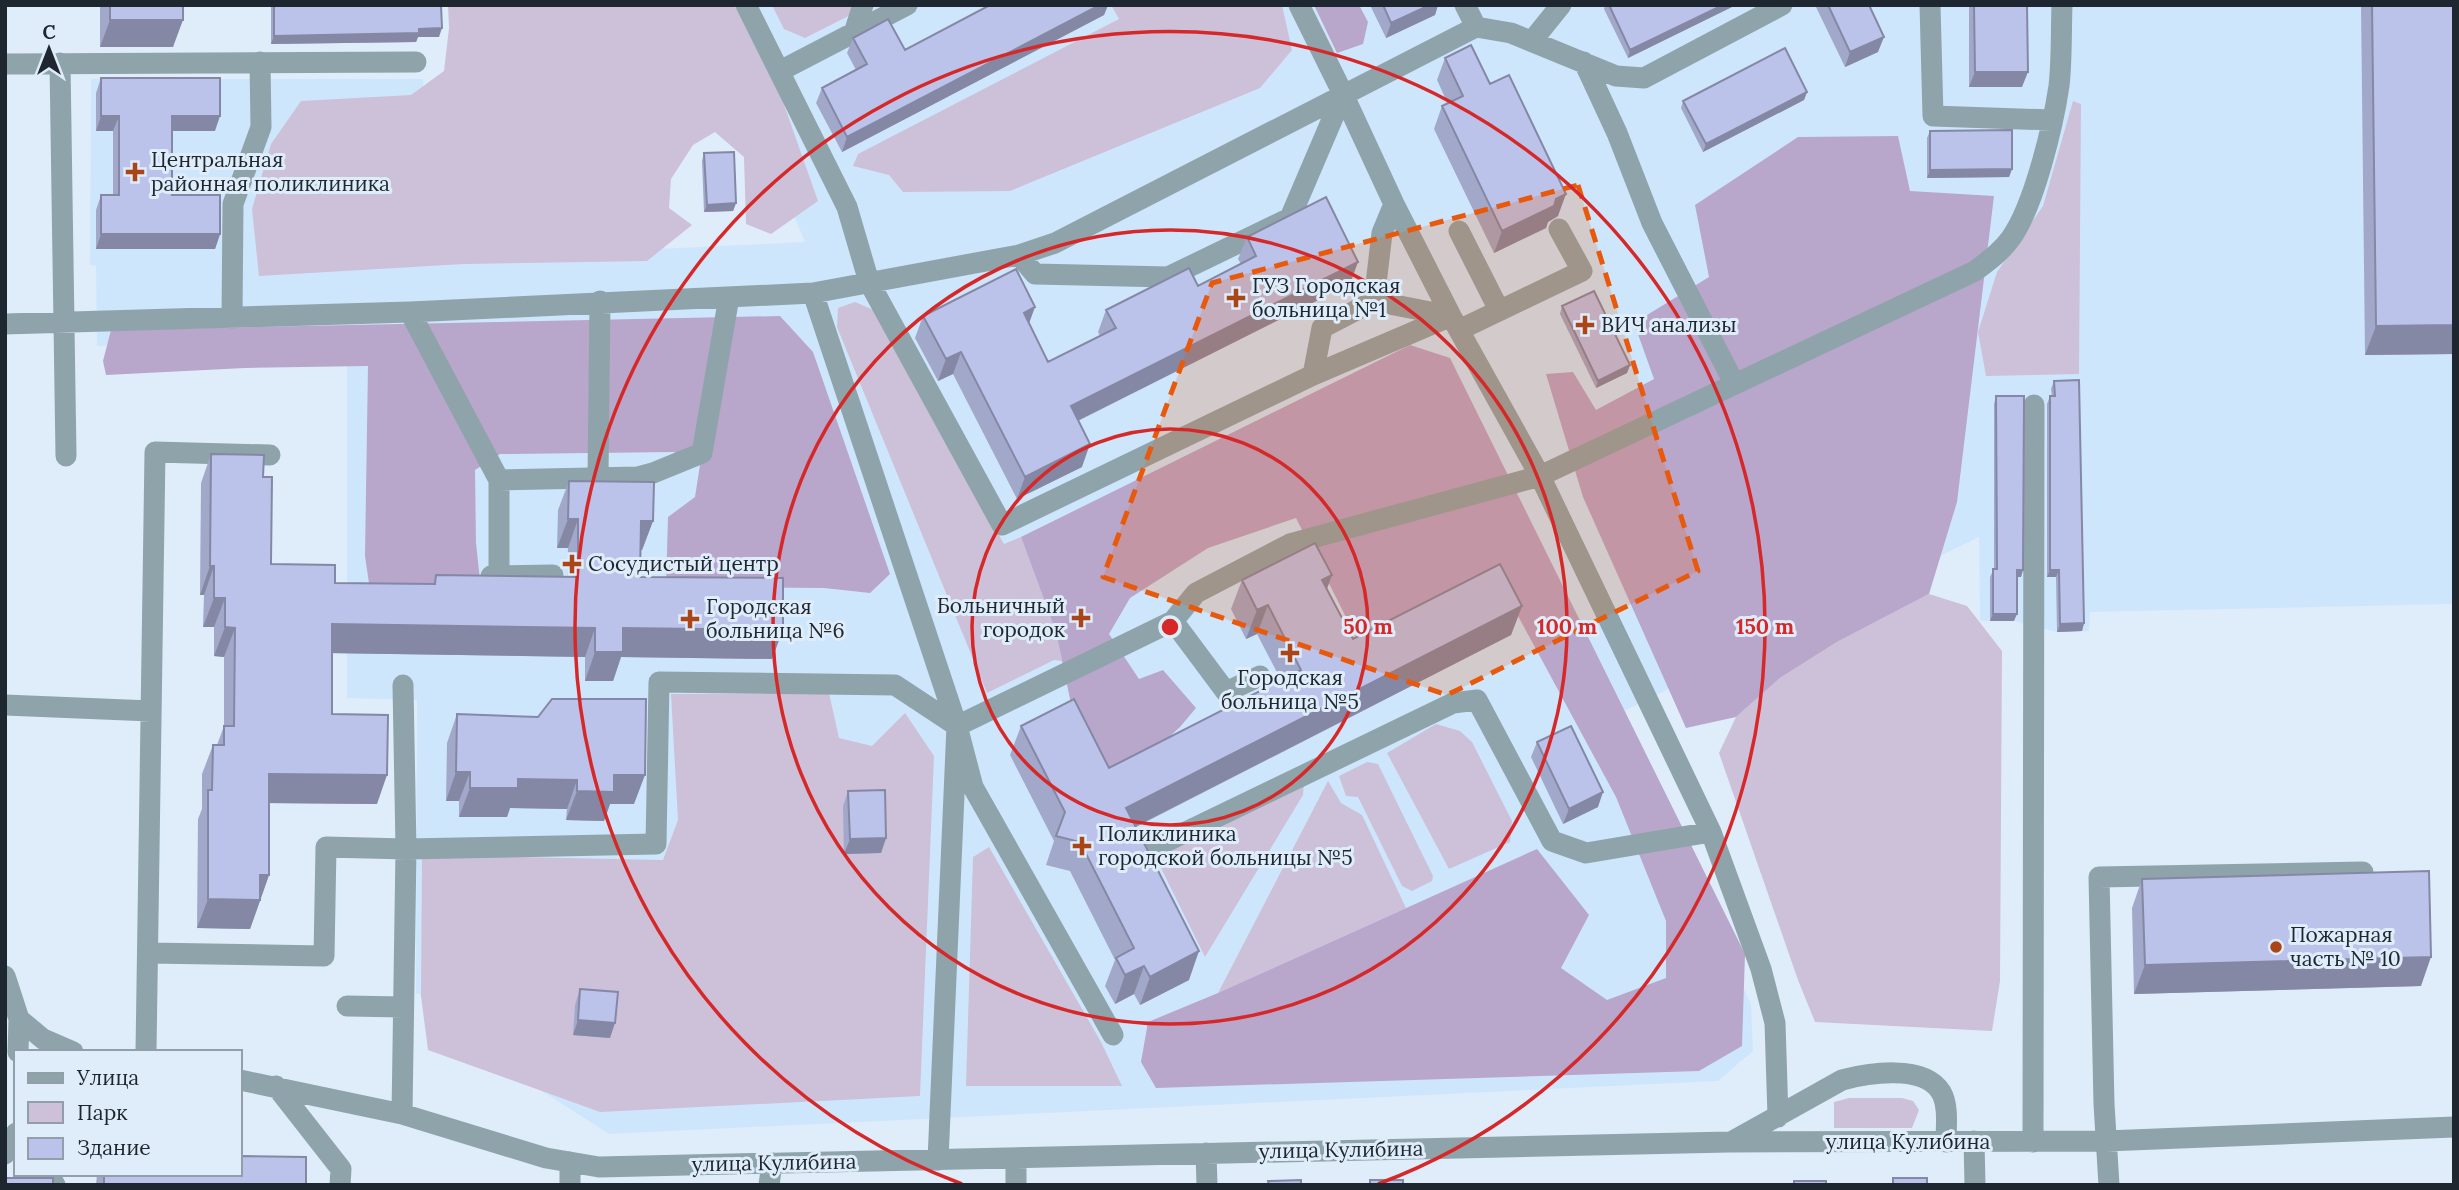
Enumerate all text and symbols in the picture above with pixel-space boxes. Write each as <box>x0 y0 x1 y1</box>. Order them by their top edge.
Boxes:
north arrow <box>14 14 84 84</box>
text: С <box>42 20 56 44</box>
place label: Центральная районная поликлиника <box>151 146 390 197</box>
marker: Центральная районная поликлиника <box>125 162 145 182</box>
place label: ГУЗ Городская больница №1 <box>1252 272 1400 323</box>
marker: ГУЗ Городская больница №1 <box>1226 288 1246 308</box>
place label: ВИЧ анализы <box>1601 311 1736 338</box>
marker: ВИЧ анализы <box>1575 315 1595 335</box>
place label: Сосудистый центр <box>588 550 779 577</box>
marker: Сосудистый центр <box>562 554 582 574</box>
place label: Больничный городок <box>937 592 1066 643</box>
place label: Городская больница №6 <box>706 593 845 644</box>
marker: Больничный городок <box>1071 608 1091 628</box>
marker: Городская больница №6 <box>680 609 700 629</box>
text: 50 m <box>1343 613 1393 640</box>
text: 100 m <box>1537 613 1597 640</box>
text: 150 m <box>1736 613 1794 640</box>
centre of rings <box>1158 615 1182 639</box>
marker: Городская больница №5 <box>1280 643 1300 663</box>
place label: Городская больница №5 <box>1221 664 1359 715</box>
place label: Поликлиника городской больницы №5 <box>1098 820 1353 871</box>
marker: Поликлиника городской больницы №5 <box>1072 836 1092 856</box>
place label: Пожарная часть № 10 <box>2290 921 2401 972</box>
marker: Пожарная часть № 10 <box>2268 939 2284 955</box>
legend <box>14 1050 242 1176</box>
text: Улица <box>76 1064 139 1091</box>
text: Парк <box>77 1099 128 1126</box>
street label: улица Кулибина <box>1826 1128 1991 1155</box>
text: Здание <box>77 1134 151 1161</box>
street label: улица Кулибина <box>1258 1135 1424 1164</box>
street label: улица Кулибина <box>691 1148 857 1177</box>

